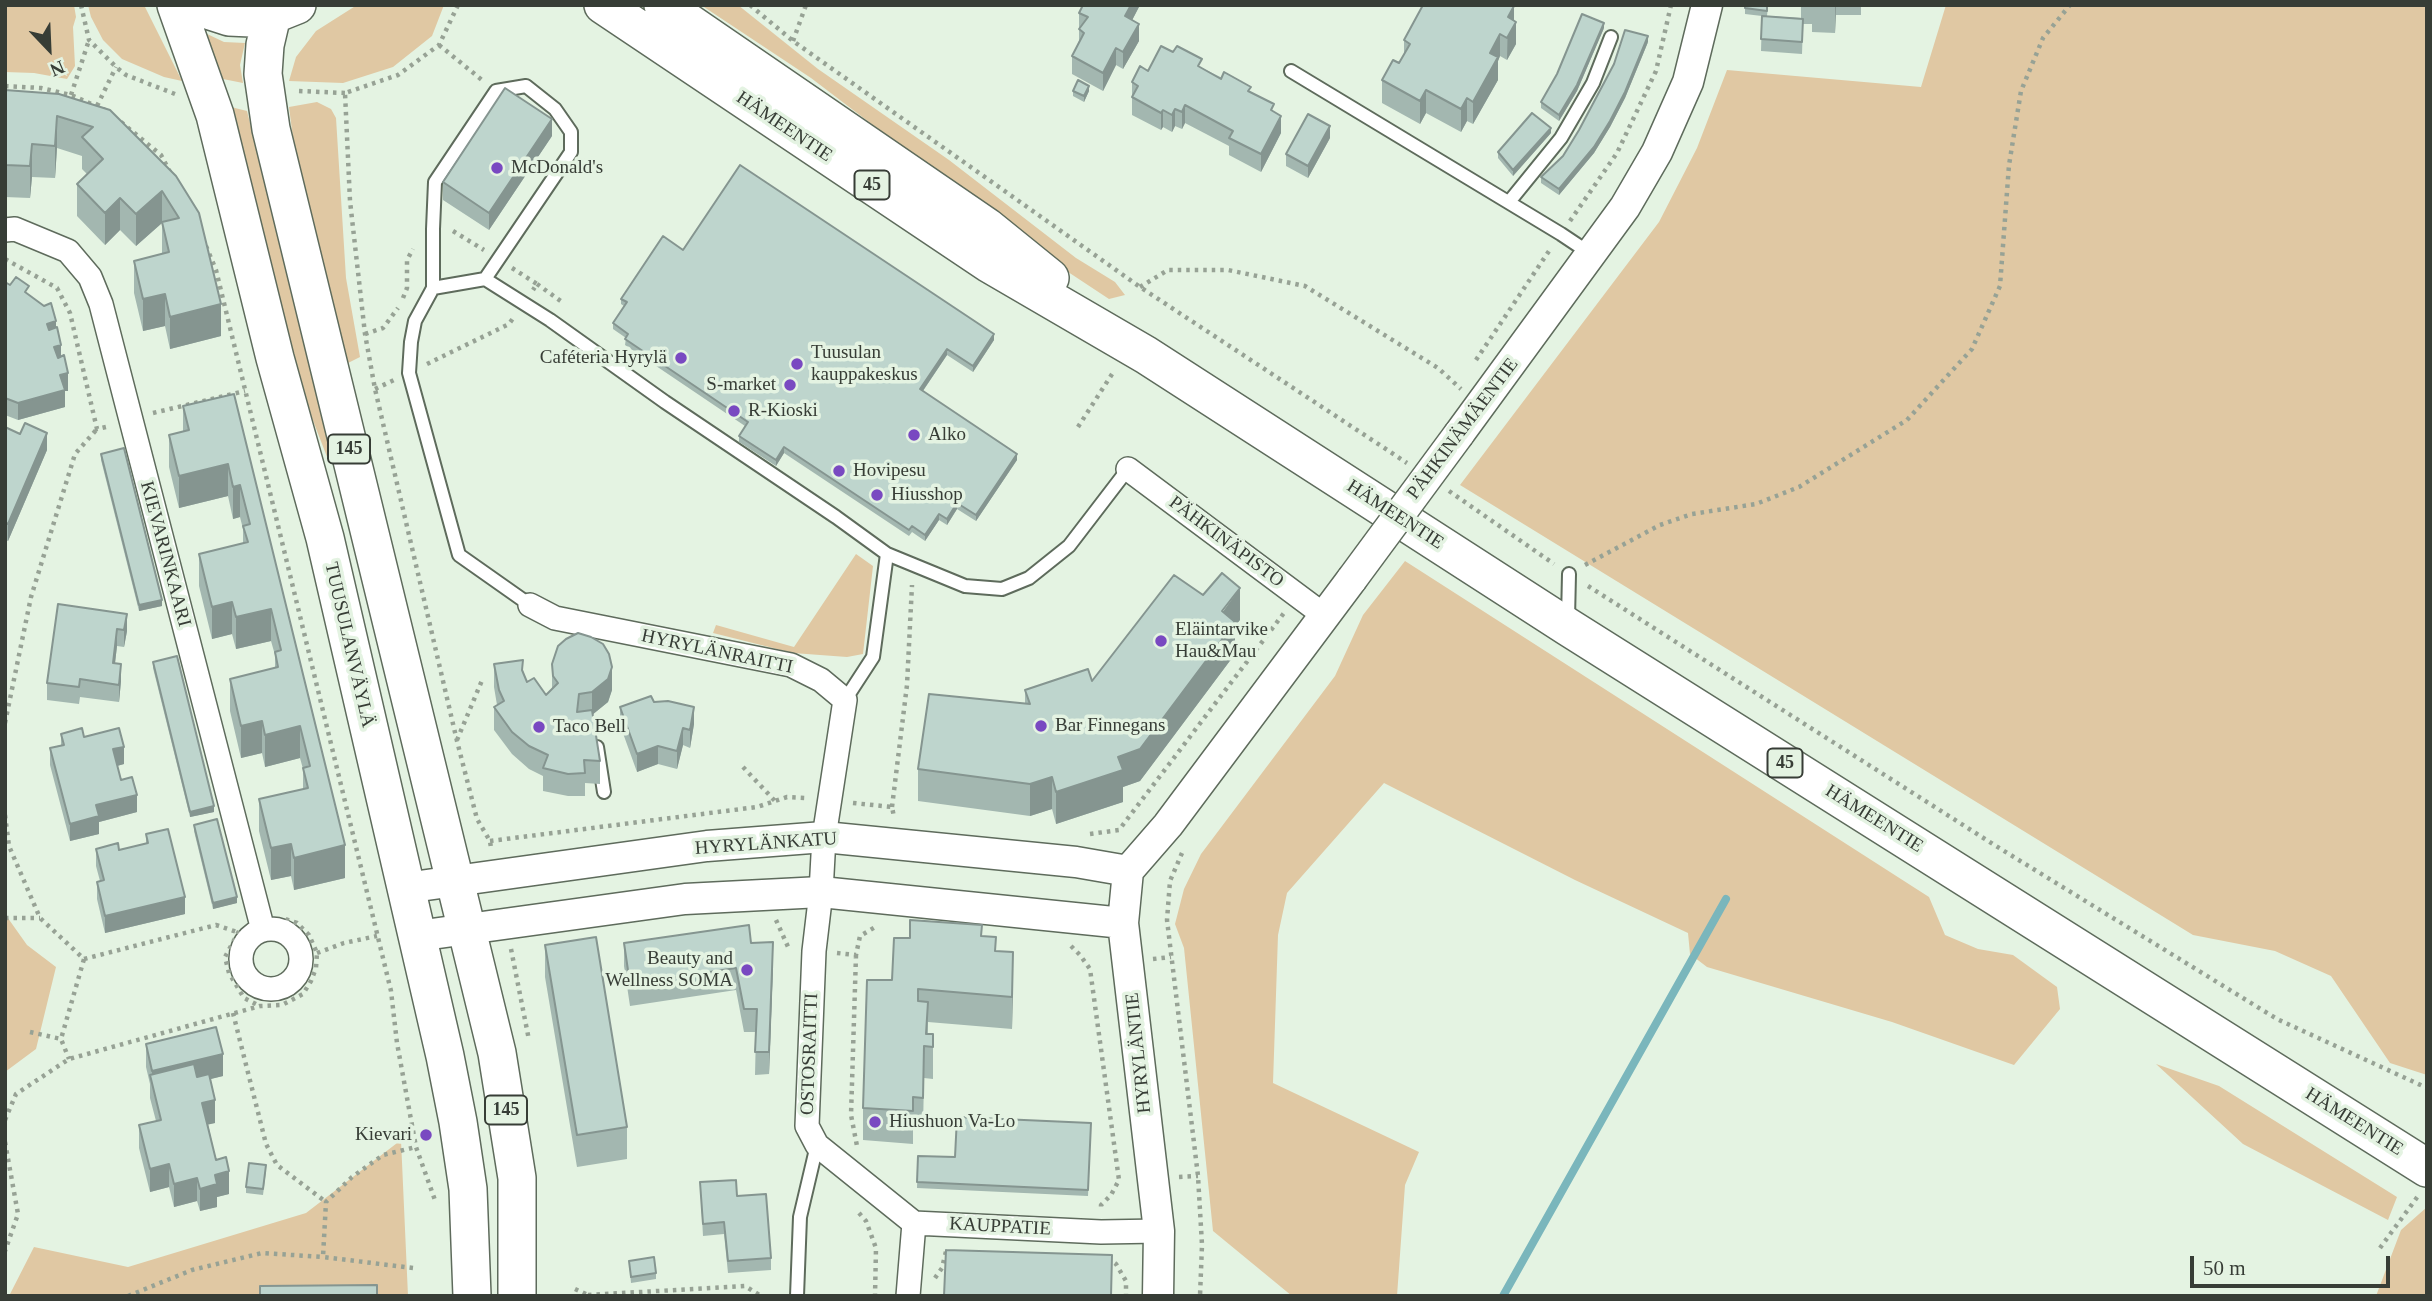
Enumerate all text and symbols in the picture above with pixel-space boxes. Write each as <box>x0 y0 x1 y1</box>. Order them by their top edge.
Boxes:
north arrow <box>14 14 84 84</box>
text: N <box>47 56 68 81</box>
street label: HÄMEENTIE <box>732 87 836 167</box>
place label: McDonald's <box>511 157 603 179</box>
marker: McDonald's <box>489 160 505 176</box>
road number: 45 <box>854 170 890 200</box>
place label: Tuusulan kauppakeskus <box>811 342 918 386</box>
place label: Caféteria Hyrylä <box>540 347 667 369</box>
marker: Caféteria Hyrylä <box>673 350 689 366</box>
street label: PÄHKINÄMÄENTIE <box>1402 354 1524 504</box>
marker: Tuusulan kauppakeskus <box>789 356 805 372</box>
place label: S-market <box>706 374 776 396</box>
marker: S-market <box>782 377 798 393</box>
place label: R-Kioski <box>748 400 818 422</box>
marker: R-Kioski <box>726 403 742 419</box>
place label: Alko <box>928 424 966 446</box>
marker: Alko <box>906 427 922 443</box>
road number: 145 <box>328 434 370 463</box>
place label: Hovipesu <box>853 460 926 482</box>
marker: Hovipesu <box>831 463 847 479</box>
street label: HÄMEENTIE <box>1342 475 1448 555</box>
street label: KIEVARINKAARI <box>135 479 195 629</box>
place label: Hiusshop <box>891 484 963 506</box>
marker: Hiusshop <box>869 487 885 503</box>
street label: PÄHKINÄPISTO <box>1164 491 1288 593</box>
street label: TUUSULANVÄYLÄ <box>319 560 379 730</box>
place label: Eläintarvike Hau&Mau <box>1175 619 1268 663</box>
street label: HYRYLÄNRAITTI <box>639 625 795 679</box>
marker: Eläintarvike Hau&Mau <box>1153 633 1169 649</box>
place label: Bar Finnegans <box>1055 715 1165 737</box>
place label: Taco Bell <box>553 716 626 738</box>
marker: Bar Finnegans <box>1033 718 1049 734</box>
marker: Taco Bell <box>531 719 547 735</box>
road number: 45 <box>1768 748 1802 778</box>
street label: HÄMEENTIE <box>1821 780 1927 858</box>
street label: HYRYLÄNKATU <box>694 828 838 860</box>
place label: Beauty and Wellness SOMA <box>605 948 733 992</box>
marker: Beauty and Wellness SOMA <box>739 962 755 978</box>
street label: HYRYLÄNTIE <box>1121 991 1157 1115</box>
street label: OSTOSRAITTI <box>796 993 824 1115</box>
street label: HÄMEENTIE <box>2301 1083 2407 1161</box>
road number: 145 <box>485 1096 527 1125</box>
place label: Hiushuon Va-Lo <box>889 1111 1015 1133</box>
marker: Hiushuon Va-Lo <box>867 1114 883 1130</box>
place label: Kievari <box>355 1124 412 1146</box>
marker: Kievari <box>418 1127 434 1143</box>
street label: KAUPPATIE <box>949 1213 1051 1241</box>
scale bar <box>2194 1242 2394 1286</box>
text: 50 m <box>2203 1256 2246 1280</box>

